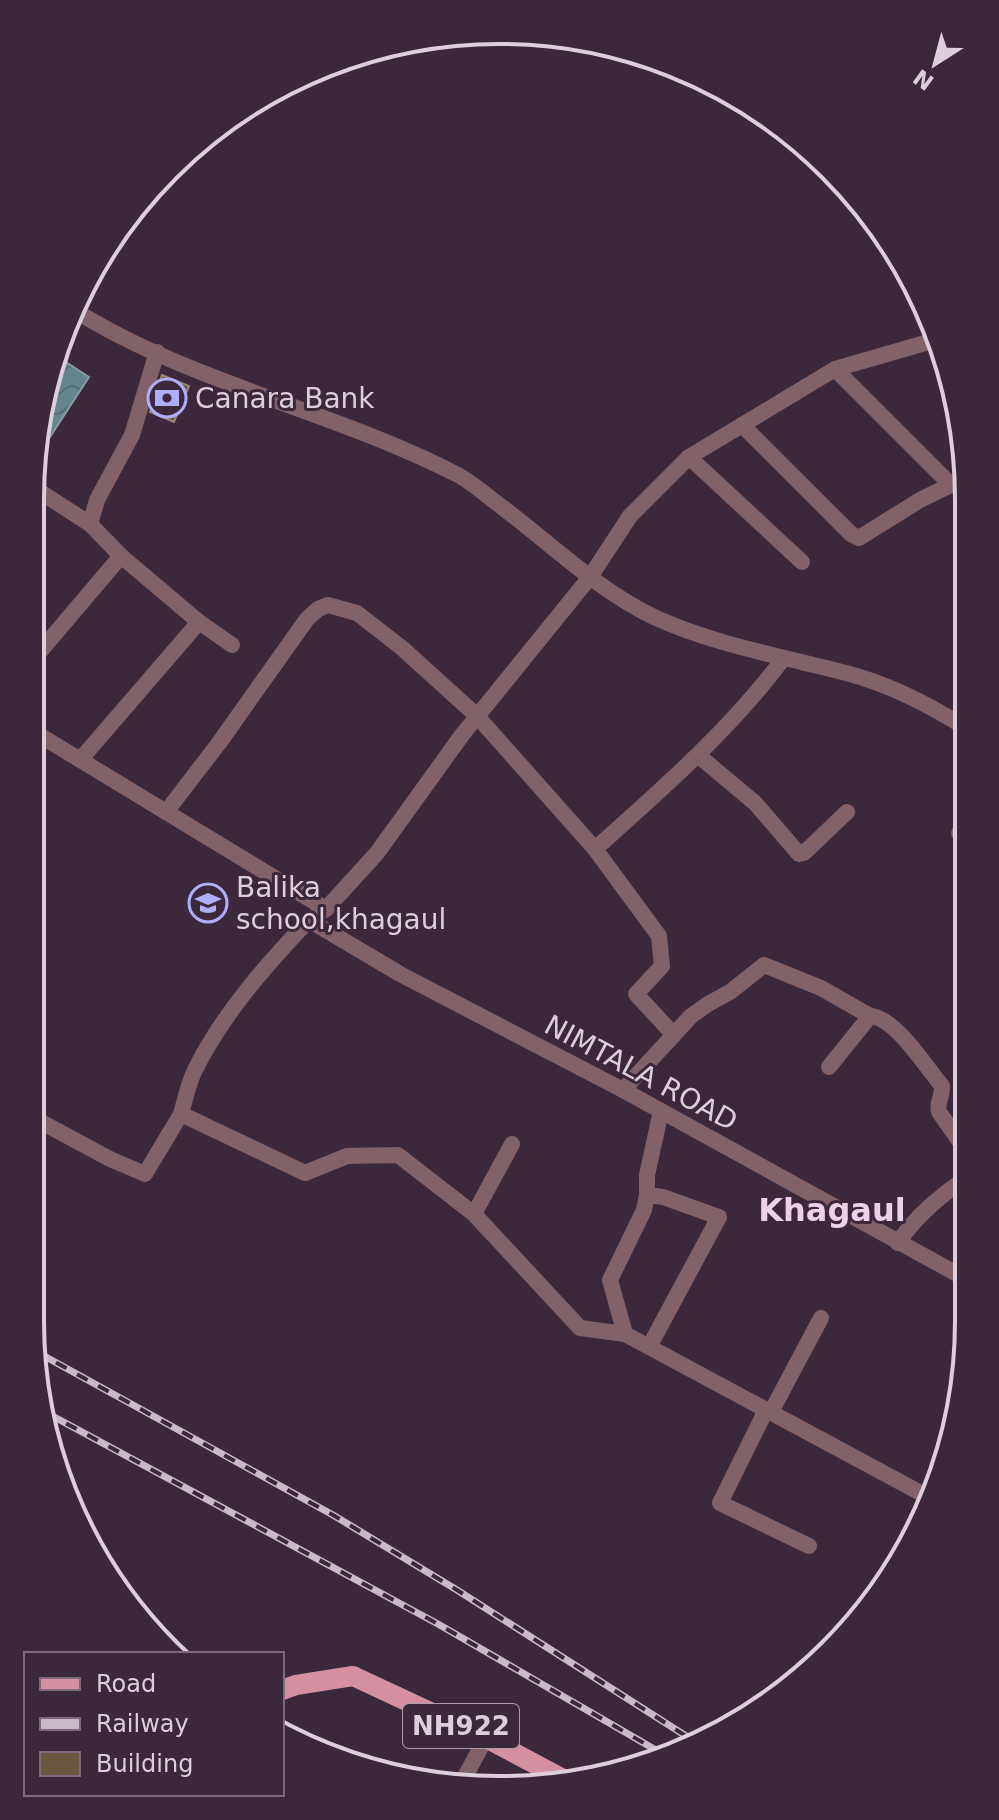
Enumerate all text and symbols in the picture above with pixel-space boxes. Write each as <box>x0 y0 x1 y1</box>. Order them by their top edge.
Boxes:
north arrow <box>895 24 975 104</box>
text: N <box>909 64 938 95</box>
bank icon: Canara Bank <box>146 377 188 419</box>
place label: Canara Bank <box>195 382 375 415</box>
place label: Balika school,khagaul <box>236 871 446 936</box>
school or university icon: Balika school,khagaul <box>187 882 229 924</box>
street label: NIMTALA ROAD <box>539 1008 743 1138</box>
district label: Khagaul <box>758 1191 906 1229</box>
legend <box>24 1652 284 1796</box>
text: Road <box>96 1670 156 1698</box>
road number: NH922 <box>403 1704 519 1748</box>
text: Railway <box>96 1710 189 1738</box>
text: Building <box>96 1750 193 1778</box>

